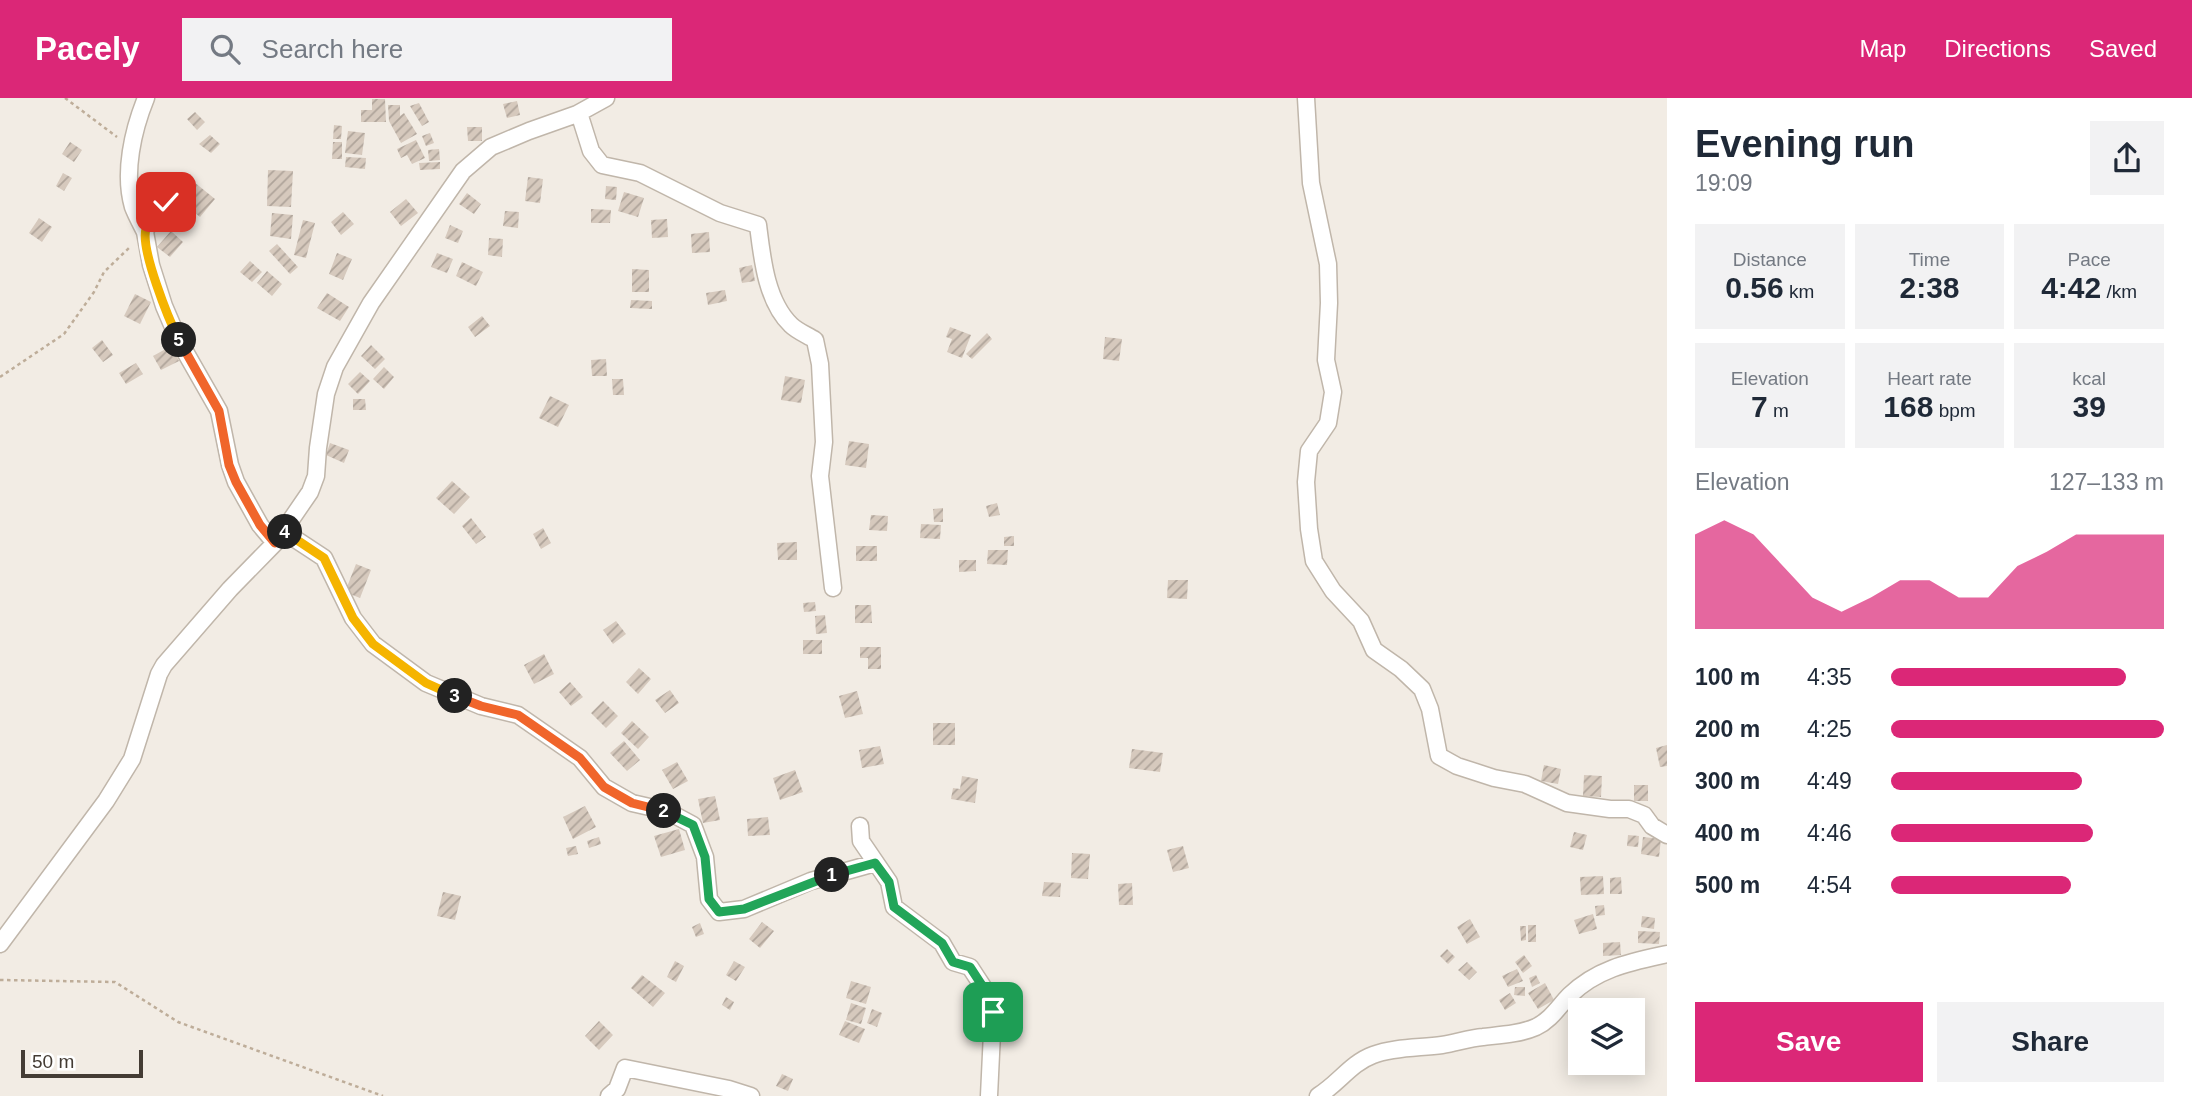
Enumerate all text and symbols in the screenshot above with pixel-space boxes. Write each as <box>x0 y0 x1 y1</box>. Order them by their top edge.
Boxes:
search box <box>182 18 672 81</box>
text: Pacely <box>35 30 140 67</box>
icon: search <box>206 30 244 68</box>
text: Search here <box>262 34 403 64</box>
text: Map <box>1860 35 1906 62</box>
text: Directions <box>1944 35 2051 62</box>
text: Saved <box>2089 35 2157 62</box>
button: share <box>2090 121 2164 195</box>
text: Evening run <box>1695 123 1915 165</box>
text: 19:09 <box>1695 170 1753 196</box>
pin <box>136 172 196 232</box>
icon: check <box>147 183 185 221</box>
text: Distance <box>1733 249 1807 270</box>
text: Time <box>1909 249 1950 270</box>
text: Pace <box>2068 249 2111 270</box>
text: 0.56 <box>1725 271 1784 304</box>
text: 2:38 <box>1899 271 1960 304</box>
text: 4:42 <box>2041 271 2101 304</box>
text: km <box>1784 281 1814 302</box>
text: /km <box>2101 281 2137 302</box>
pin: 5 <box>162 322 196 358</box>
text: 5 <box>173 329 184 350</box>
text: Elevation <box>1731 368 1809 389</box>
text: Heart rate <box>1887 368 1972 389</box>
text: kcal <box>2072 368 2106 389</box>
text: 7 <box>1751 390 1768 423</box>
text: 168 <box>1883 390 1933 423</box>
text: 39 <box>2072 390 2106 423</box>
text: m <box>1768 400 1789 421</box>
text: bpm <box>1933 400 1976 421</box>
text: Elevation <box>1695 469 1790 495</box>
text: 127–133 m <box>2049 469 2164 495</box>
pin: 4 <box>268 514 302 550</box>
text: 4 <box>279 521 290 542</box>
text: 100 m <box>1695 664 1760 690</box>
text: 4:35 <box>1807 664 1852 690</box>
pin: 3 <box>438 678 472 714</box>
text: 3 <box>449 685 460 706</box>
text: 200 m <box>1695 716 1760 742</box>
text: 4:25 <box>1807 716 1852 742</box>
text: 300 m <box>1695 768 1760 794</box>
text: 4:49 <box>1807 768 1852 794</box>
pin: 2 <box>646 794 682 828</box>
text: 2 <box>658 800 669 821</box>
text: 400 m <box>1695 820 1760 846</box>
text: 4:46 <box>1807 820 1852 846</box>
pin: 1 <box>814 858 850 892</box>
text: 1 <box>826 864 837 885</box>
text: 500 m <box>1695 872 1760 898</box>
text: 4:54 <box>1807 872 1852 898</box>
pin <box>963 982 1023 1042</box>
icon: arrive <box>974 993 1012 1031</box>
map controls <box>1568 998 1645 1075</box>
button: layers <box>1568 998 1645 1075</box>
button: Save <box>1695 1002 1923 1082</box>
button: Share <box>1937 1002 2164 1082</box>
scale bar <box>21 1047 144 1079</box>
text: 50 m <box>32 1051 74 1072</box>

